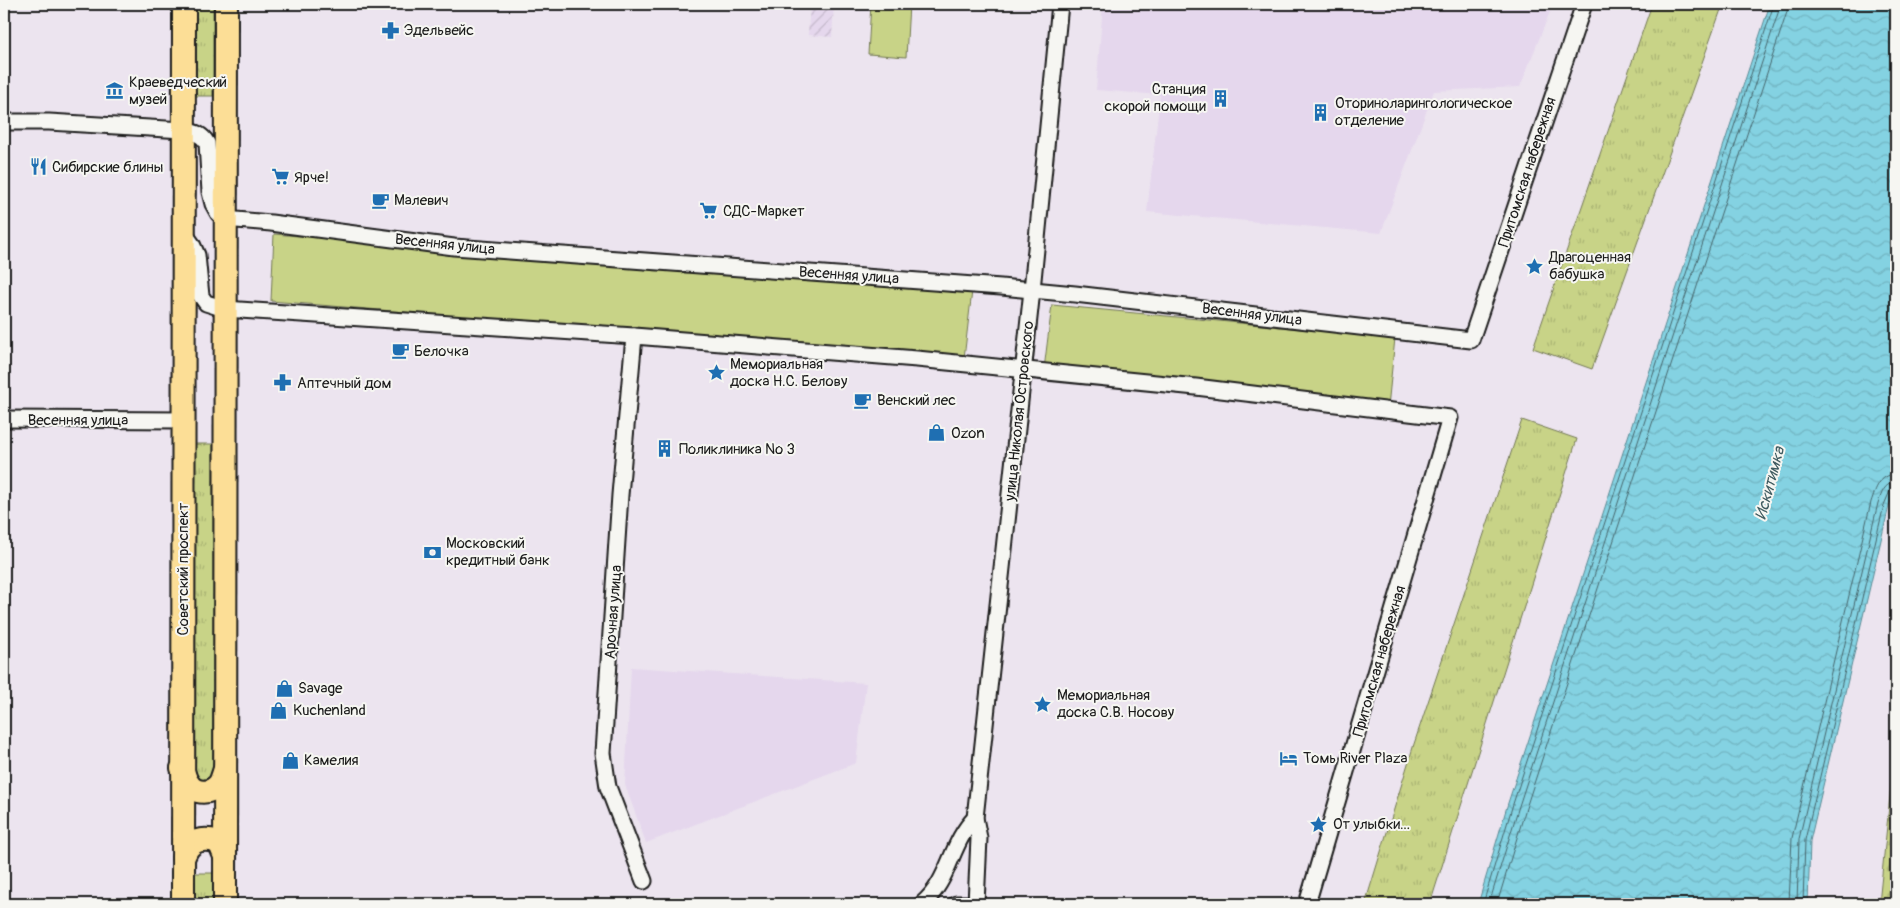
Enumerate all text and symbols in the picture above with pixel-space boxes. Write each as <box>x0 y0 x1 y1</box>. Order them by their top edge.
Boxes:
pharmacy icon: Эдельвейс <box>380 20 400 40</box>
place label: Эдельвейс <box>404 21 474 40</box>
place label: Краеведческий музей <box>129 73 227 109</box>
place label: Станция скорой помощи <box>1105 80 1206 116</box>
museum icon: Краеведческий музей <box>105 81 125 101</box>
building icon: Станция скорой помощи <box>1210 88 1230 108</box>
place label: Оториноларингологическое отделение <box>1335 94 1513 130</box>
street label: Притомская набережная <box>1494 95 1561 249</box>
building icon: Оториноларингологическое отделение <box>1311 102 1331 122</box>
restaurant icon: Сибирские блины <box>28 157 48 177</box>
place label: Сибирские блины <box>52 158 163 177</box>
supermarket icon: Ярче! <box>270 167 290 187</box>
place label: Ярче! <box>294 168 329 187</box>
cafe icon: Малевич <box>370 190 390 210</box>
place label: Малевич <box>394 191 449 210</box>
supermarket icon: СДС-Маркет <box>699 201 719 221</box>
place label: СДС-Маркет <box>723 202 805 221</box>
street label: Весенняя улица <box>394 230 496 259</box>
place label: Драгоценная бабушка <box>1548 248 1631 284</box>
place icon: Драгоценная бабушка <box>1525 256 1545 276</box>
street label: Весенняя улица <box>798 263 900 288</box>
street label: Весенняя улица <box>1201 299 1303 330</box>
street label: улица Николая Островского <box>1000 320 1038 503</box>
cafe icon: Белочка <box>390 341 410 361</box>
place label: Белочка <box>414 342 469 361</box>
place label: Мемориальная доска Н.С. Белову <box>730 355 848 391</box>
place icon: Мемориальная доска Н.С. Белову <box>706 363 726 383</box>
pharmacy icon: Аптечный дом <box>273 373 293 393</box>
place label: Аптечный дом <box>297 374 391 393</box>
cafe icon: Венский лес <box>853 390 873 410</box>
place label: Венский лес <box>877 391 956 410</box>
street label: Весенняя улица <box>28 411 128 430</box>
shop icon: Ozon <box>927 423 947 443</box>
place label: Ozon <box>951 424 985 443</box>
building icon: Поликлиника № 3 <box>655 439 675 459</box>
place label: Поликлиника № 3 <box>679 440 795 459</box>
water label: Искитимка <box>1751 443 1790 522</box>
street label: Советский проспект <box>174 502 193 635</box>
place label: Московский кредитный банк <box>446 534 550 570</box>
bank icon: Московский кредитный банк <box>422 542 442 562</box>
street label: Арочная улица <box>601 564 626 660</box>
street label: Притомская набережная <box>1349 583 1410 739</box>
shop icon: Savage <box>274 678 294 698</box>
place label: Savage <box>298 679 343 698</box>
place label: Мемориальная доска С.В. Носову <box>1057 686 1175 722</box>
place icon: Мемориальная доска С.В. Носову <box>1033 694 1053 714</box>
shop icon: Kuchenland <box>269 700 289 720</box>
place label: Kuchenland <box>293 701 366 720</box>
hotel icon: Томь River Plaza <box>1279 748 1299 768</box>
place label: Томь River Plaza <box>1303 749 1408 768</box>
shop icon: Камелия <box>280 750 300 770</box>
place label: Камелия <box>304 751 359 770</box>
place icon: От улыбки... <box>1309 814 1329 834</box>
place label: От улыбки... <box>1333 815 1410 834</box>

